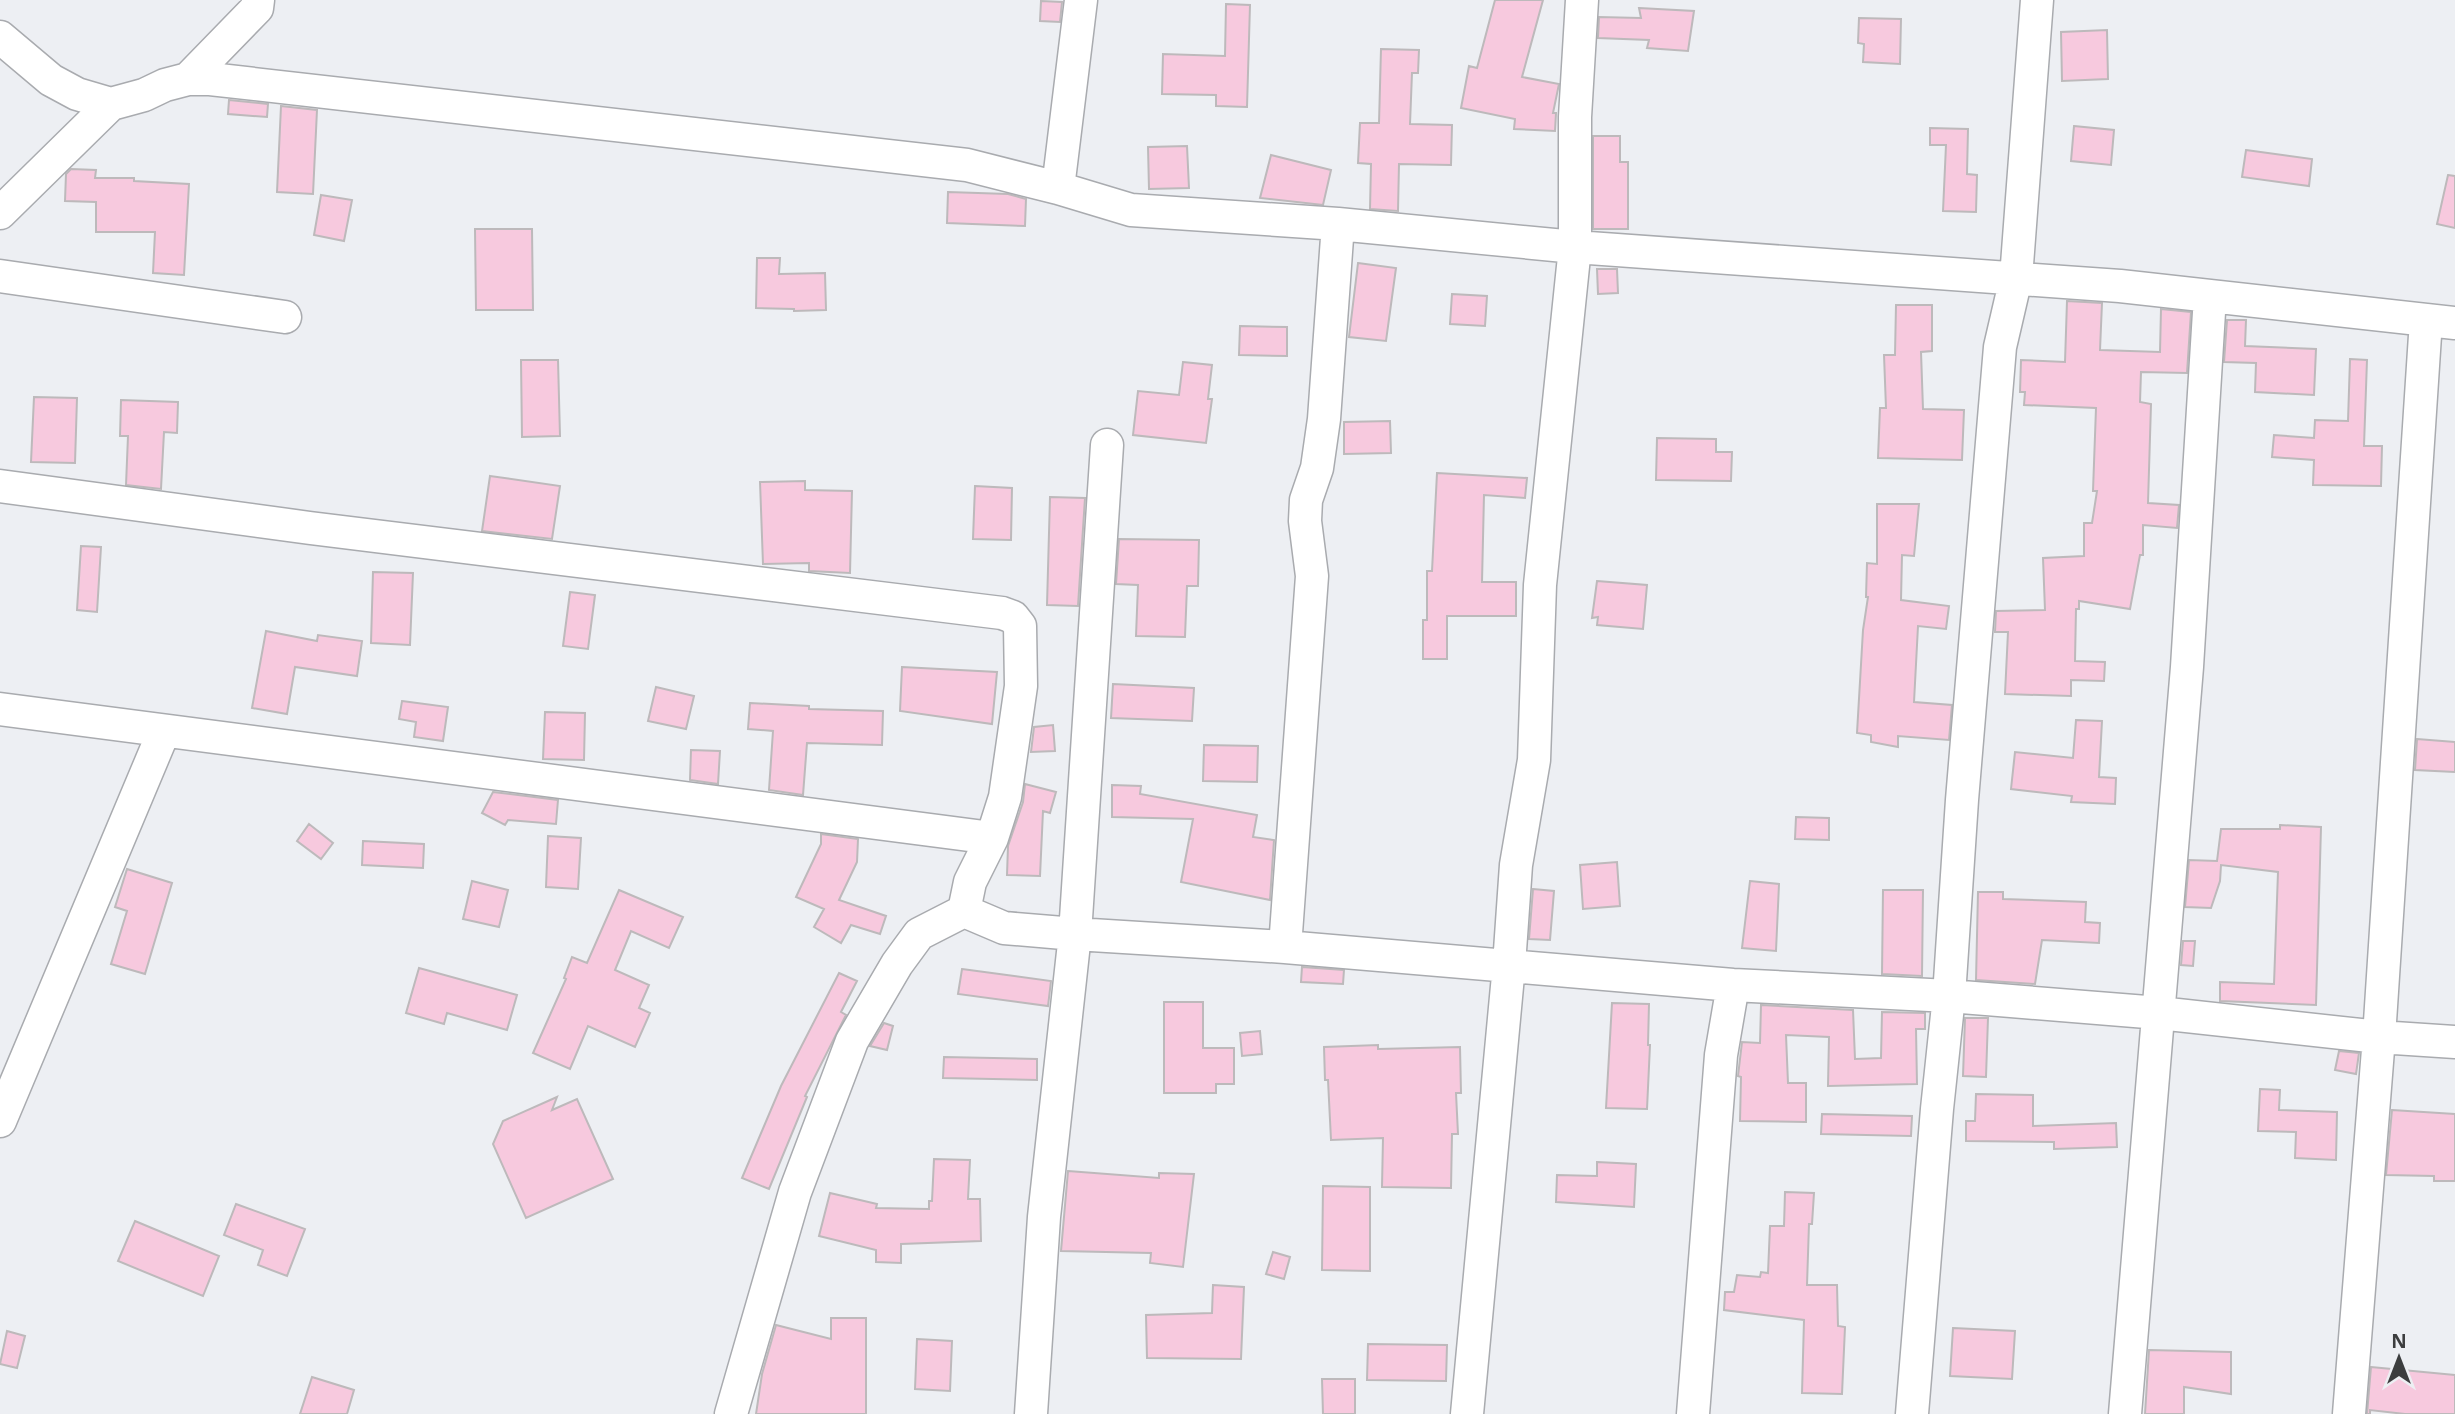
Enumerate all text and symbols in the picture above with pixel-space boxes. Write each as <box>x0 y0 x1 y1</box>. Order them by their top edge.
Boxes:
north arrow <box>2364 1323 2434 1393</box>
text: N <box>2391 1328 2407 1354</box>

